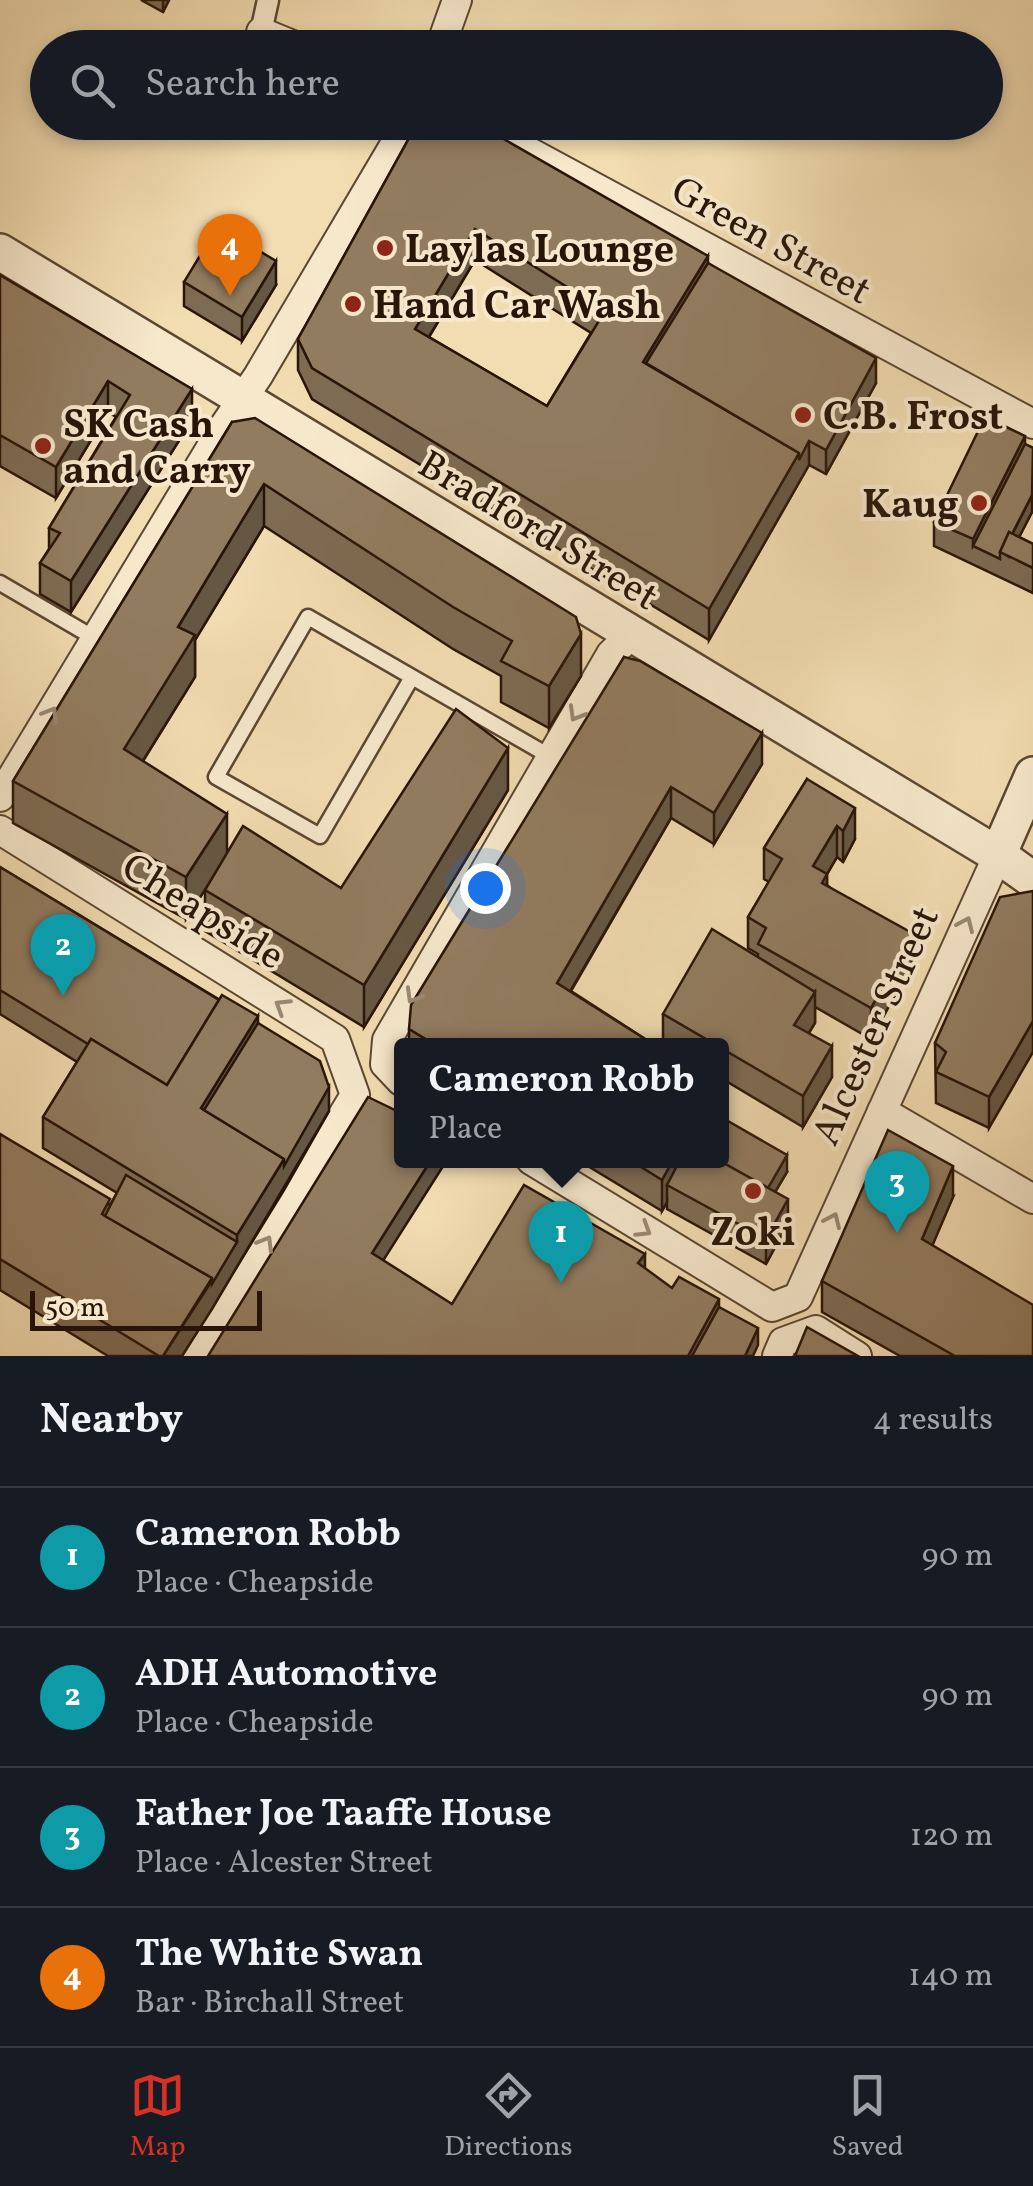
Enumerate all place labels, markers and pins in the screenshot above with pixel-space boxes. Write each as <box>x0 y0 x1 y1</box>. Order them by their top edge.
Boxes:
pin: 4 <box>198 214 262 296</box>
place label: Laylas Lounge <box>405 224 674 280</box>
marker: Laylas Lounge <box>374 237 396 259</box>
place label: Hand Car Wash <box>373 280 661 336</box>
marker: Hand Car Wash <box>342 293 364 315</box>
place label: C.B. Frost <box>823 391 1003 447</box>
place label: SK Cash and Carry <box>63 399 251 501</box>
marker: C.B. Frost <box>792 404 814 426</box>
marker: SK Cash and Carry <box>32 435 54 457</box>
place label: Kaug <box>862 479 959 535</box>
marker: Kaug <box>968 492 990 514</box>
pin: 2 <box>30 914 96 996</box>
pin: 3 <box>864 1150 930 1233</box>
marker: Zoki <box>742 1180 764 1202</box>
pin: 1 <box>528 1200 594 1283</box>
place label: Zoki <box>710 1207 796 1263</box>

